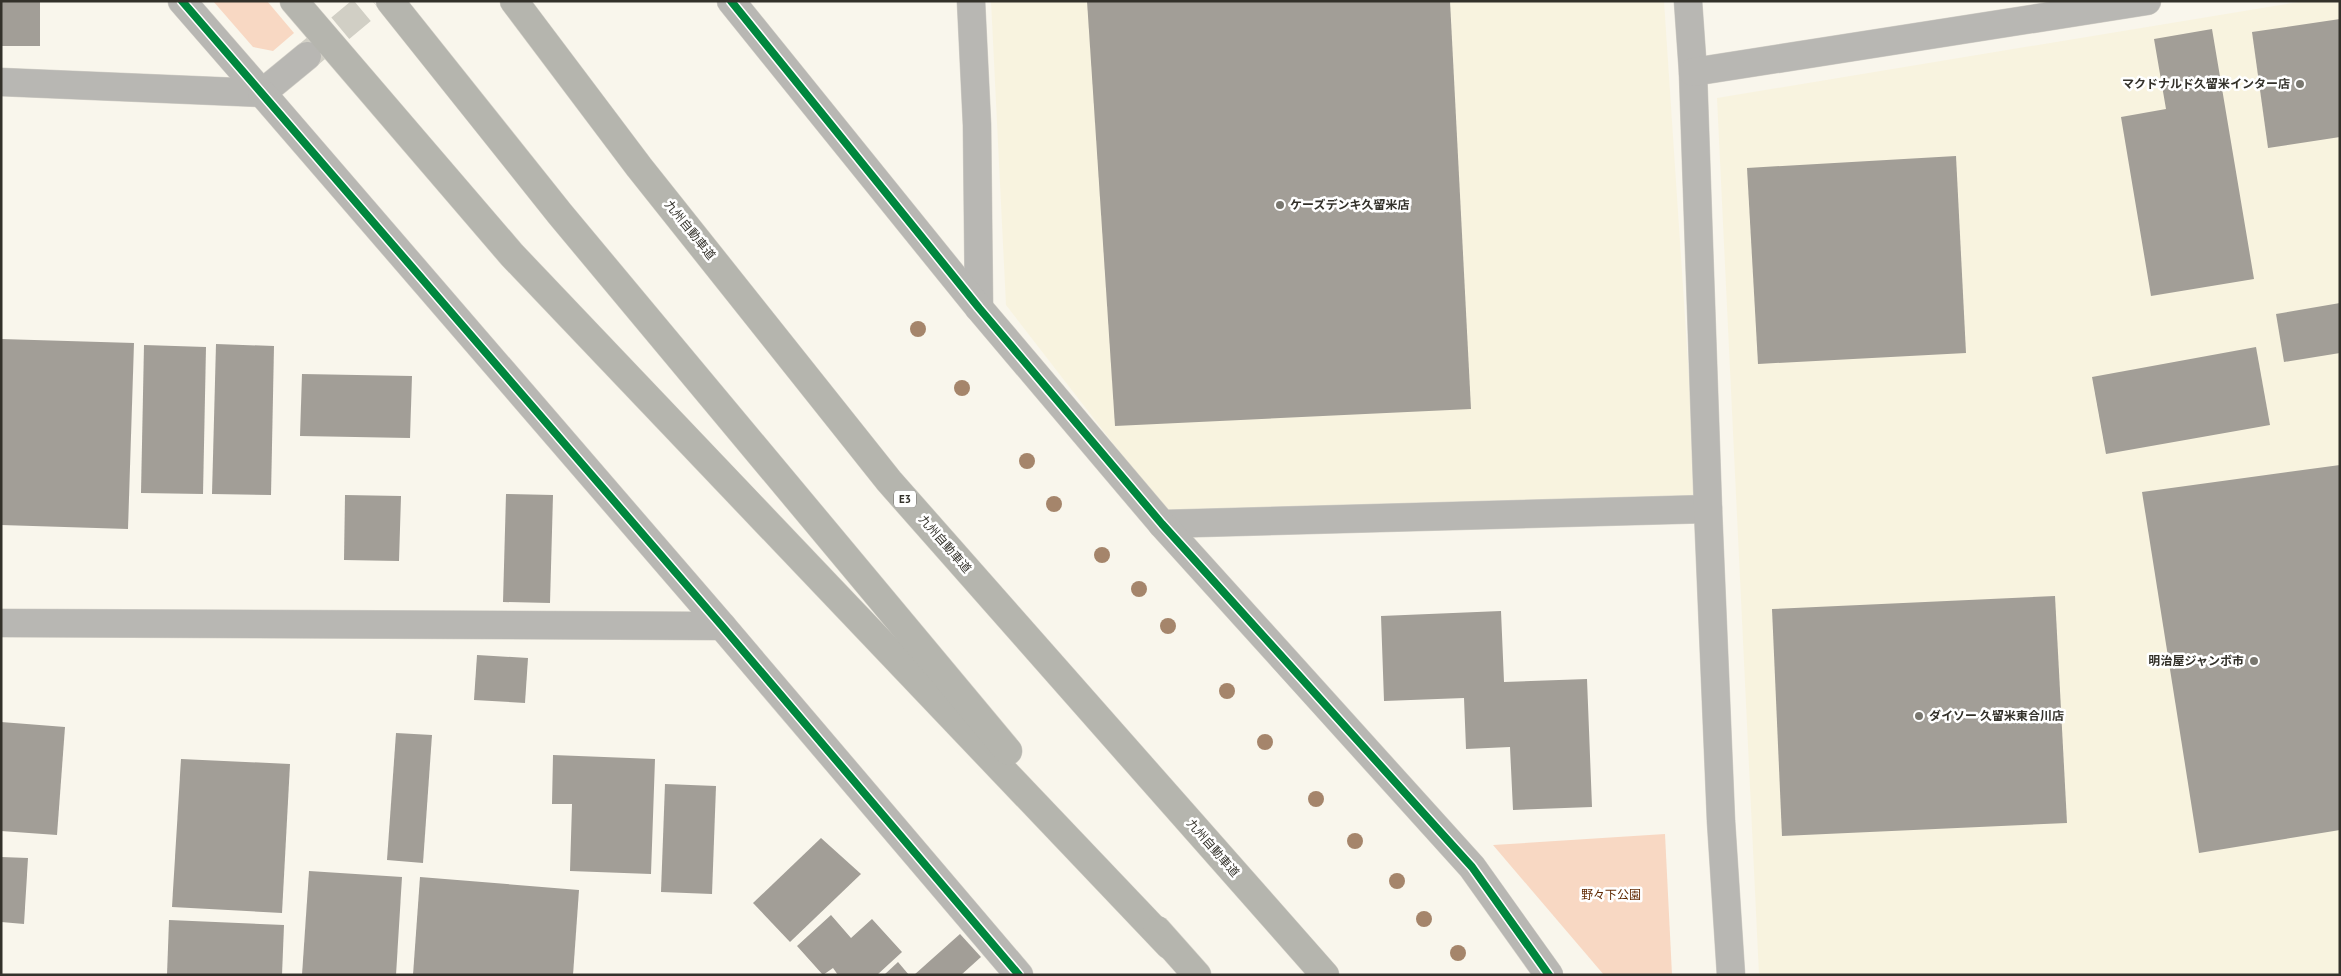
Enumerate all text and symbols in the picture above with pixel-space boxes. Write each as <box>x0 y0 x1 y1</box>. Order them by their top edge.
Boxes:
place label: マクドナルド久留米インター店 <box>2122 76 2290 91</box>
marker: マクドナルド久留米インター店 <box>2294 78 2306 90</box>
street label: 九州自動車道 <box>662 197 719 262</box>
place label: ケーズデンキ久留米店 <box>1290 197 1409 212</box>
marker: ケーズデンキ久留米店 <box>1274 199 1286 211</box>
road number: E3 <box>894 490 916 508</box>
street label: 九州自動車道 <box>916 512 975 576</box>
place label: 明治屋ジャンボ市 <box>2149 653 2244 668</box>
marker: 明治屋ジャンボ市 <box>2248 655 2260 667</box>
place label: ダイソー 久留米東合川店 <box>1929 708 2064 723</box>
marker: ダイソー 久留米東合川店 <box>1913 710 1925 722</box>
street label: 九州自動車道 <box>1184 816 1243 880</box>
park label: 野々下公園 <box>1581 887 1641 902</box>

